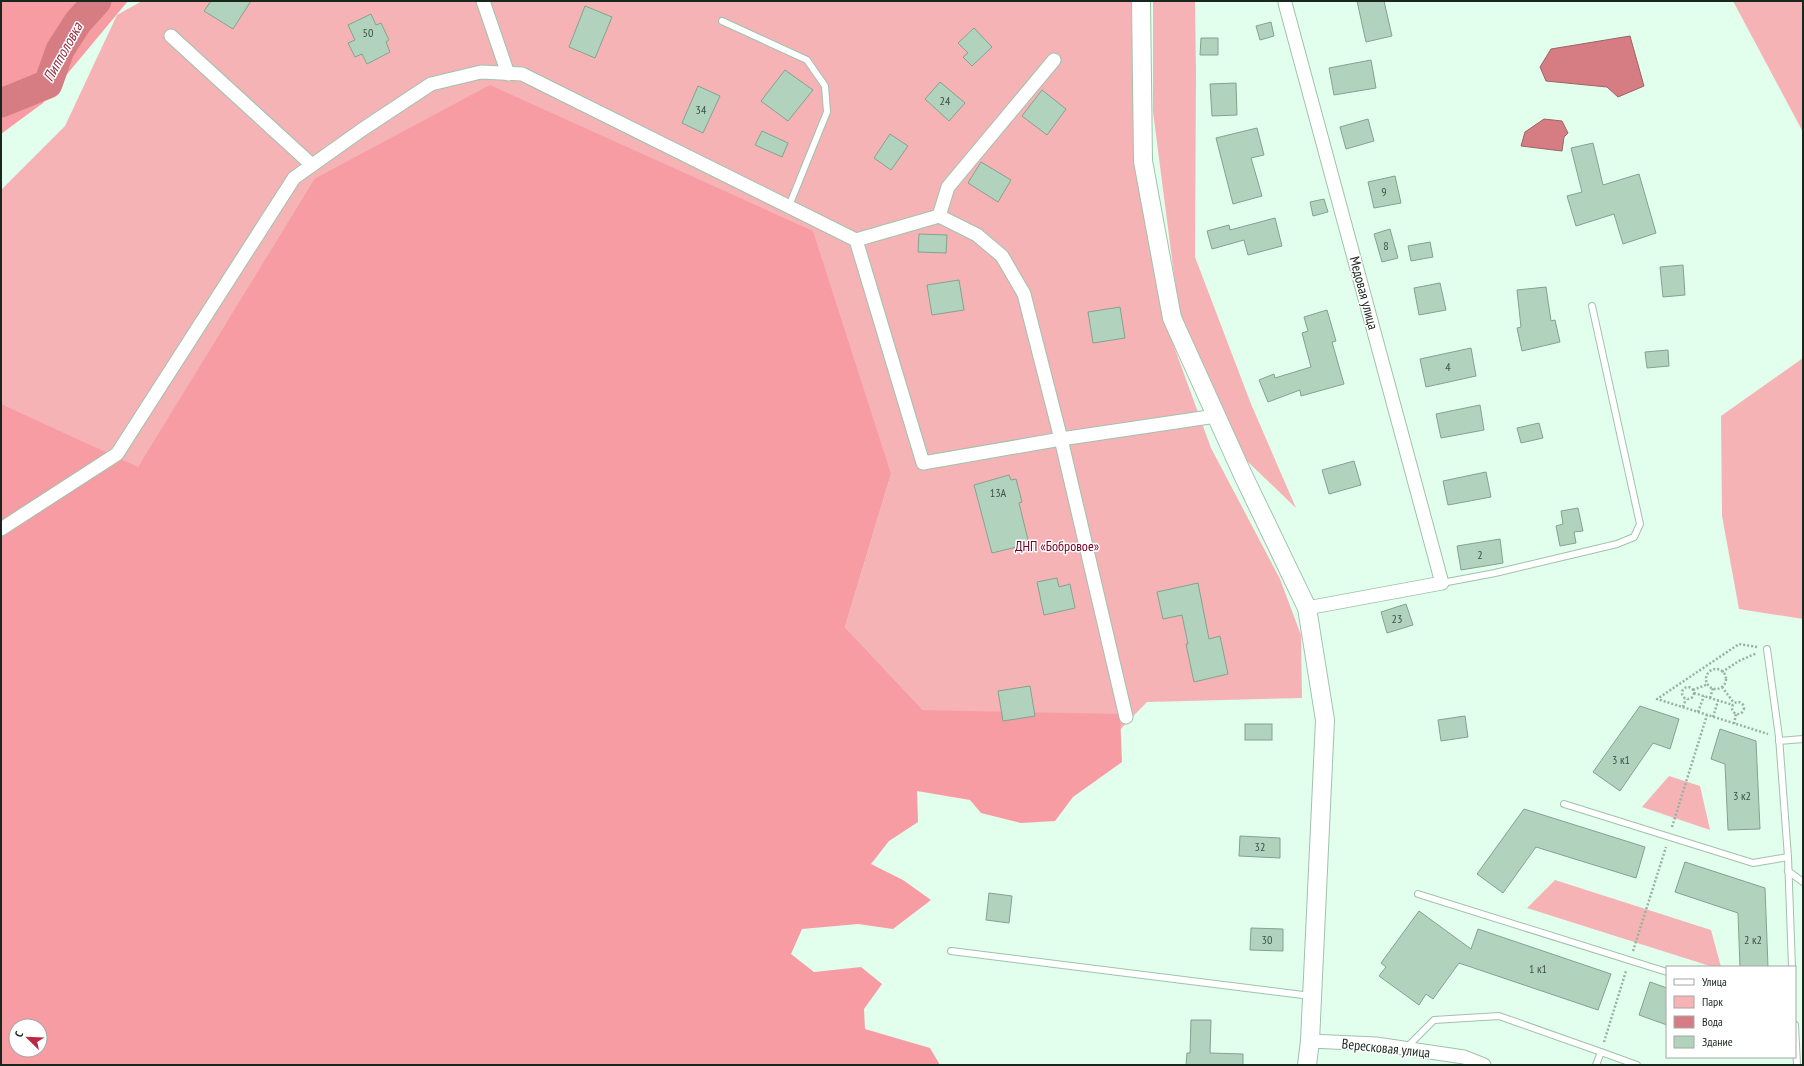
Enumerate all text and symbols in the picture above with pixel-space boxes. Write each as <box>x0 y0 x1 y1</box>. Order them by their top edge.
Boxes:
water label: Пипполовка <box>39 18 87 84</box>
house number: 50 <box>363 25 373 40</box>
house number: 24 <box>940 93 951 108</box>
house number: 34 <box>696 102 707 117</box>
house number: 9 <box>1381 184 1387 199</box>
house number: 8 <box>1383 238 1389 253</box>
street label: Медовая улица <box>1346 254 1382 332</box>
house number: 4 <box>1445 359 1451 374</box>
house number: 13А <box>990 485 1007 500</box>
park label: ДНП «Бобровое» <box>1015 537 1099 555</box>
house number: 2 <box>1477 547 1483 562</box>
house number: 23 <box>1392 611 1402 626</box>
house number: 3 к1 <box>1612 752 1630 767</box>
house number: 3 к2 <box>1733 788 1751 803</box>
house number: 32 <box>1255 839 1265 854</box>
house number: 30 <box>1262 932 1272 947</box>
house number: 2 к2 <box>1744 932 1762 947</box>
house number: 1 к1 <box>1529 961 1547 976</box>
legend <box>1666 966 1796 1058</box>
text: Улица <box>1702 974 1727 989</box>
text: Парк <box>1702 994 1723 1009</box>
text: Вода <box>1702 1014 1723 1029</box>
north arrow <box>8 1018 48 1058</box>
text: С <box>11 1029 26 1039</box>
street label: Вересковая улица <box>1341 1034 1431 1062</box>
text: Здание <box>1702 1034 1733 1049</box>

